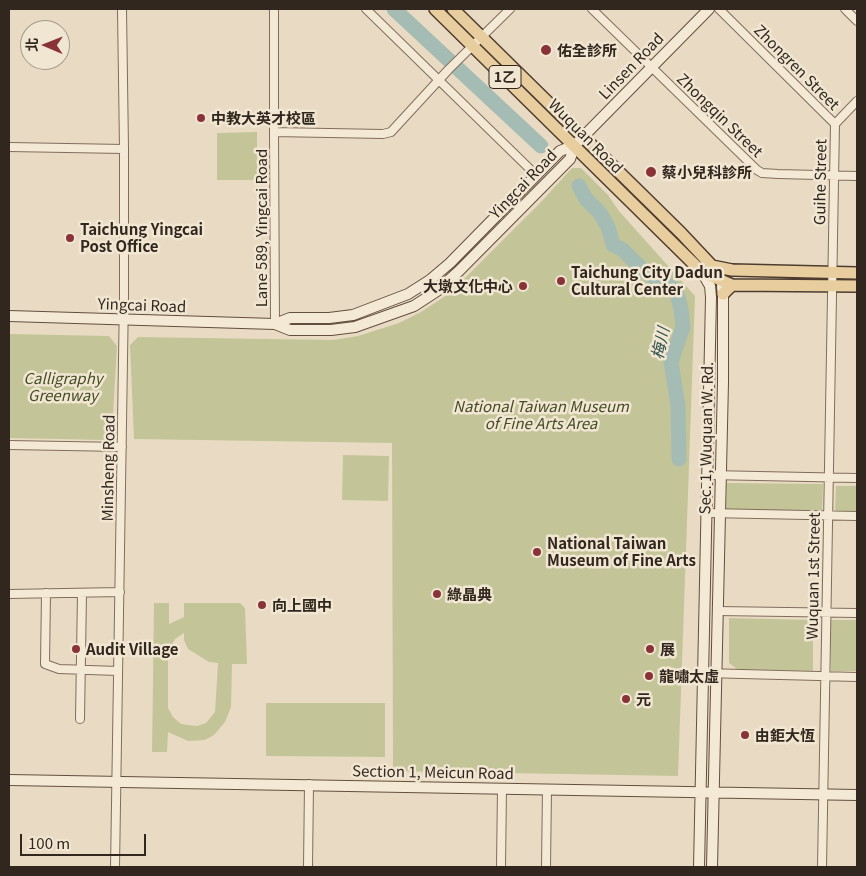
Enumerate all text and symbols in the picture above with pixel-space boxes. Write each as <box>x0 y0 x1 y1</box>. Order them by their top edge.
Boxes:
north arrow <box>20 20 70 70</box>
street label: Zhongren Street <box>751 21 843 113</box>
street label: Linsen Road <box>595 29 667 103</box>
text: 北 <box>21 38 41 52</box>
place label: 佑全診所 <box>557 41 617 59</box>
marker: 佑全診所 <box>539 43 553 57</box>
road number: 1乙 <box>489 66 521 88</box>
street label: Zhongqin Street <box>673 70 767 160</box>
street label: Wuquan Road <box>545 95 627 177</box>
place label: 中教大英才校區 <box>211 109 316 127</box>
marker: 中教大英才校區 <box>195 112 207 124</box>
street label: Guihe Street <box>810 139 830 225</box>
street label: Yingcai Road <box>486 146 560 222</box>
street label: Lane 589, Yingcai Road <box>252 149 270 307</box>
place label: 蔡小兒科診所 <box>662 163 752 181</box>
marker: 蔡小兒科診所 <box>644 165 658 179</box>
place label: Taichung Yingcai Post Office <box>80 220 203 255</box>
marker: Taichung Yingcai Post Office <box>64 232 76 244</box>
place label: Taichung City Dadun Cultural Center <box>571 263 723 298</box>
marker: Taichung City Dadun Cultural Center <box>555 275 567 287</box>
place label: 大墩文化中心 <box>423 277 513 295</box>
marker: 大墩文化中心 <box>517 280 529 292</box>
street label: Yingcai Road <box>97 294 187 316</box>
water label: 梅川 <box>647 325 673 361</box>
street label: Sec. 1, Wuquan W. Rd. <box>696 361 716 515</box>
park label: Calligraphy Greenway <box>23 369 103 404</box>
park label: National Taiwan Museum of Fine Arts Area <box>453 397 629 432</box>
street label: Minsheng Road <box>98 414 118 522</box>
street label: Wuquan 1st Street <box>803 512 823 640</box>
place label: National Taiwan Museum of Fine Arts <box>547 534 696 569</box>
marker: National Taiwan Museum of Fine Arts <box>531 546 543 558</box>
place label: 綠晶典 <box>447 585 492 603</box>
marker: 綠晶典 <box>431 588 443 600</box>
place label: 向上國中 <box>272 596 332 614</box>
marker: 向上國中 <box>256 599 268 611</box>
place label: Audit Village <box>86 640 178 658</box>
place label: 展 <box>660 640 675 658</box>
marker: Audit Village <box>70 643 82 655</box>
marker: 展 <box>644 643 656 655</box>
place label: 龍嘯太虛 <box>659 667 719 685</box>
marker: 龍嘯太虛 <box>643 670 655 682</box>
place label: 元 <box>636 690 651 708</box>
marker: 元 <box>620 693 632 705</box>
place label: 由鉅大恆 <box>755 726 815 744</box>
marker: 由鉅大恆 <box>739 729 751 741</box>
street label: Section 1, Meicun Road <box>352 762 514 782</box>
scale bar <box>22 824 149 856</box>
text: 100 m <box>28 832 70 853</box>

